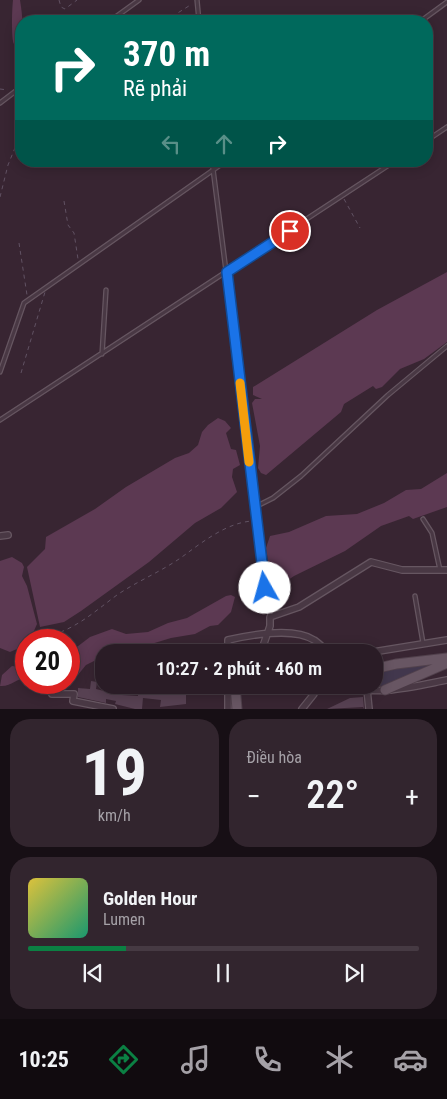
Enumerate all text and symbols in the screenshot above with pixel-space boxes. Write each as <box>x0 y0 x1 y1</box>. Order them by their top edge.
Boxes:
text: 370 m <box>123 34 210 75</box>
icon: right <box>40 35 105 100</box>
text: Rẽ phải <box>123 76 187 101</box>
icon: left <box>157 130 185 158</box>
icon: ahead <box>210 130 238 158</box>
icon: right <box>263 130 291 158</box>
pin <box>269 210 311 252</box>
icon: arrive <box>276 217 304 245</box>
position arrow <box>238 561 290 613</box>
speed limit sign: 20 <box>15 629 80 694</box>
text: 10:27 · 2 phút · 460 m <box>156 657 322 680</box>
text: 19 <box>81 735 147 811</box>
text: Điều hòa <box>247 748 302 767</box>
text: 22° <box>306 773 359 817</box>
text: − <box>247 780 261 813</box>
text: + <box>405 780 419 813</box>
text: km/h <box>98 806 131 825</box>
text: Golden Hour <box>103 887 197 910</box>
text: Lumen <box>103 910 145 929</box>
icon: previous <box>79 959 107 987</box>
icon: pause <box>209 959 237 987</box>
icon: next <box>340 959 368 987</box>
icon: directions <box>106 1042 141 1077</box>
icon: music <box>178 1042 213 1077</box>
icon: phone <box>250 1042 285 1077</box>
icon: climate <box>322 1042 357 1077</box>
icon: car <box>393 1042 428 1077</box>
text: 10:25 <box>18 1047 69 1072</box>

